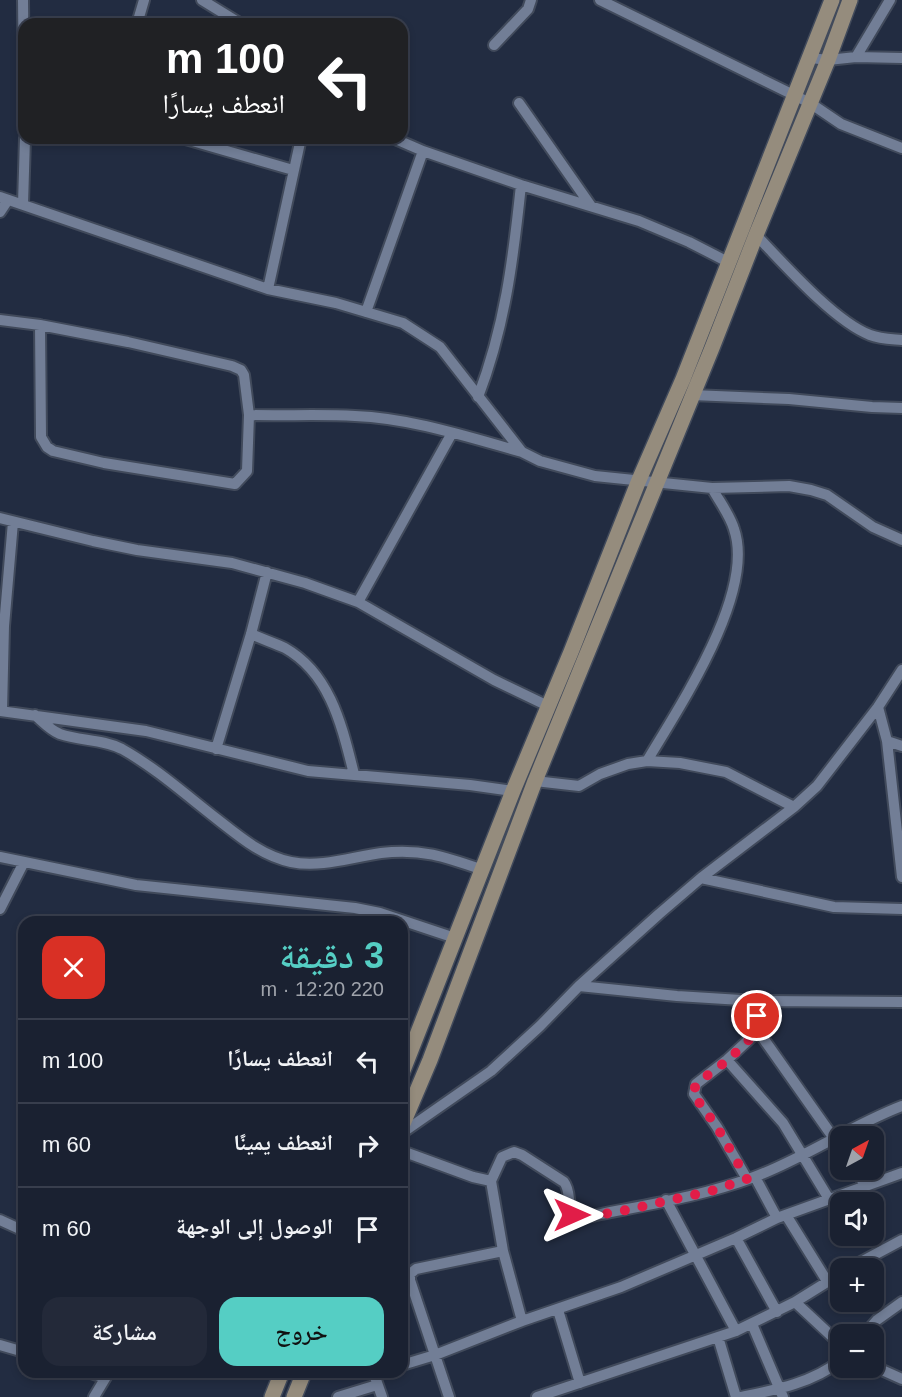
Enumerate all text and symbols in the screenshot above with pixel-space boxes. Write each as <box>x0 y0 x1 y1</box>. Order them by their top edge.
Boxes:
text: 100 m <box>166 35 285 82</box>
icon: left <box>306 42 384 120</box>
text: انعطف يسارًا <box>163 89 285 119</box>
text: 3 دقيقة <box>279 935 384 976</box>
button: close <box>42 936 105 999</box>
text: 220 m · 12:20 <box>261 978 384 1000</box>
pin <box>731 990 782 1041</box>
icon: arrive <box>740 999 773 1032</box>
icon: left <box>351 1045 384 1078</box>
text: انعطف يسارًا <box>227 1046 333 1071</box>
text: 100 m <box>42 1048 103 1073</box>
north arrow <box>830 1126 884 1180</box>
map controls <box>830 1126 884 1378</box>
icon: right <box>351 1129 384 1162</box>
text: انعطف يمينًا <box>234 1130 333 1155</box>
text: 60 m <box>42 1132 91 1157</box>
position arrow <box>540 1183 604 1247</box>
button: sound <box>830 1192 884 1246</box>
icon: arrive <box>351 1213 384 1246</box>
text: الوصول إلى الوجهة <box>176 1214 333 1239</box>
text: 60 m <box>42 1216 91 1241</box>
button: + <box>830 1258 884 1312</box>
button: مشاركة <box>42 1297 207 1366</box>
button: خروج <box>219 1297 384 1366</box>
button: − <box>830 1324 884 1378</box>

